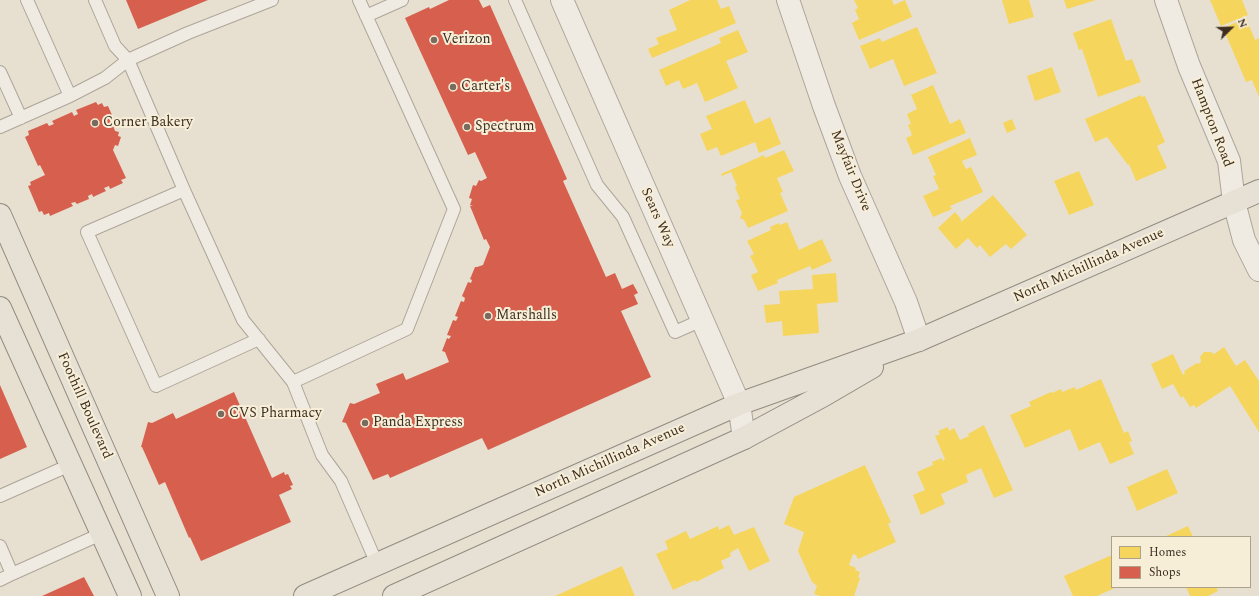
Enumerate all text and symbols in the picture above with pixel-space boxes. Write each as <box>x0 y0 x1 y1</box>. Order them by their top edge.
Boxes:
north arrow <box>1211 8 1251 48</box>
text: N <box>1233 16 1252 31</box>
place label: Verizon <box>442 32 491 48</box>
marker: Verizon <box>429 35 439 45</box>
street label: Hampton Road <box>1186 76 1236 170</box>
place label: Carter's <box>461 79 510 95</box>
marker: Carter's <box>448 82 458 92</box>
place label: Corner Bakery <box>103 115 193 131</box>
marker: Corner Bakery <box>90 118 100 128</box>
place label: Spectrum <box>475 119 534 135</box>
marker: Spectrum <box>462 122 472 132</box>
street label: Mayfair Drive <box>826 128 874 214</box>
street label: Sears Way <box>636 186 678 250</box>
street label: North Michillinda Avenue <box>1011 225 1167 307</box>
place label: Marshalls <box>496 308 557 324</box>
marker: Marshalls <box>483 311 493 321</box>
street label: Foothill Boulevard <box>53 350 115 462</box>
place label: CVS Pharmacy <box>229 406 322 422</box>
marker: CVS Pharmacy <box>216 409 226 419</box>
place label: Panda Express <box>373 415 463 431</box>
marker: Panda Express <box>360 418 370 428</box>
street label: North Michillinda Avenue <box>532 420 688 502</box>
legend <box>1111 536 1251 588</box>
text: Homes <box>1149 543 1187 562</box>
text: Shops <box>1149 563 1181 582</box>

